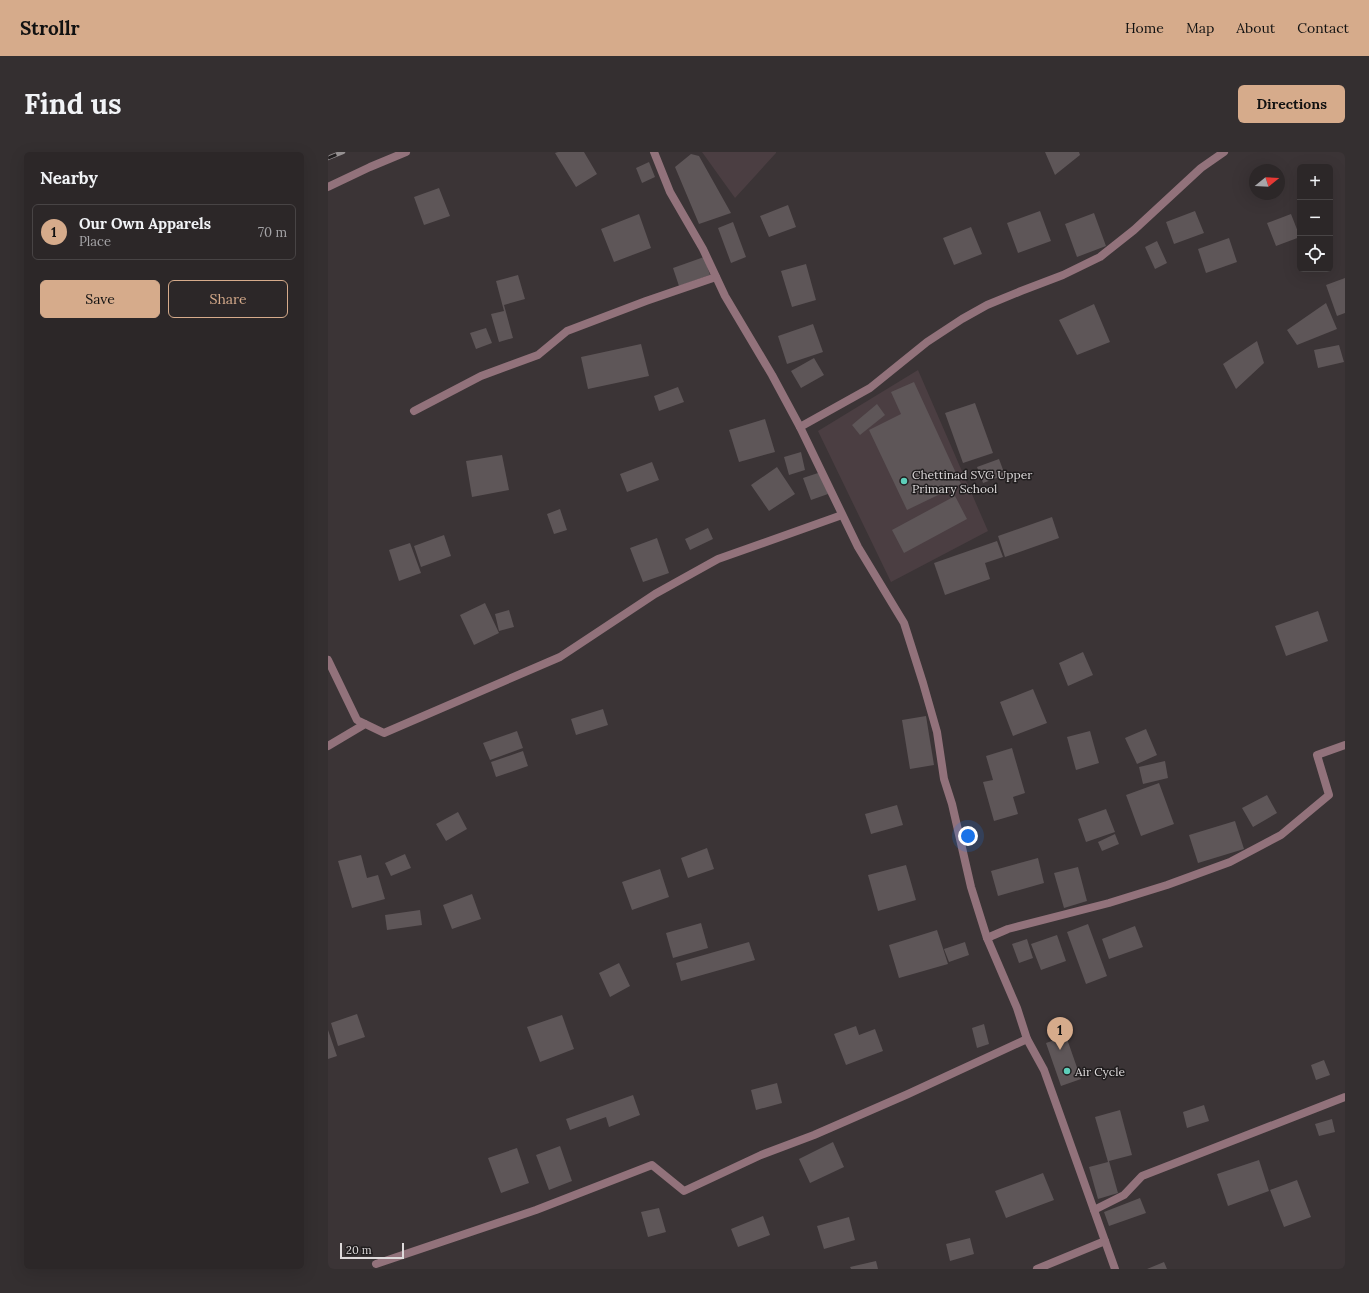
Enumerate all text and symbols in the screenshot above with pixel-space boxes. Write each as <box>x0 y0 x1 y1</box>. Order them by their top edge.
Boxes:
text: Strollr <box>20 16 80 40</box>
text: Home <box>1125 19 1164 37</box>
text: Map <box>1186 19 1214 37</box>
text: About <box>1236 19 1275 37</box>
text: Contact <box>1297 19 1349 37</box>
button: Directions <box>1238 85 1345 123</box>
text: Find us <box>24 86 122 122</box>
north arrow <box>1249 164 1285 200</box>
map controls <box>1297 164 1333 272</box>
button: + <box>1297 164 1333 200</box>
text: Nearby <box>40 167 98 189</box>
button: − <box>1297 200 1333 236</box>
text: Our Own Apparels <box>79 214 211 233</box>
text: 1 <box>51 224 57 241</box>
text: 70 m <box>258 224 287 241</box>
text: Place <box>79 233 111 250</box>
button: locate <box>1297 236 1333 272</box>
button: Save <box>40 280 160 318</box>
button: Share <box>168 280 288 318</box>
place label: Chettinad SVG Upper Primary School <box>912 467 1033 496</box>
marker: Chettinad SVG Upper Primary School <box>899 476 909 486</box>
your location <box>958 826 978 846</box>
pin: 1 <box>1047 1017 1073 1050</box>
place label: Air Cycle <box>1074 1064 1125 1079</box>
marker: Air Cycle <box>1062 1066 1072 1076</box>
scale bar <box>340 1241 404 1260</box>
text: 20 m <box>346 1243 371 1257</box>

